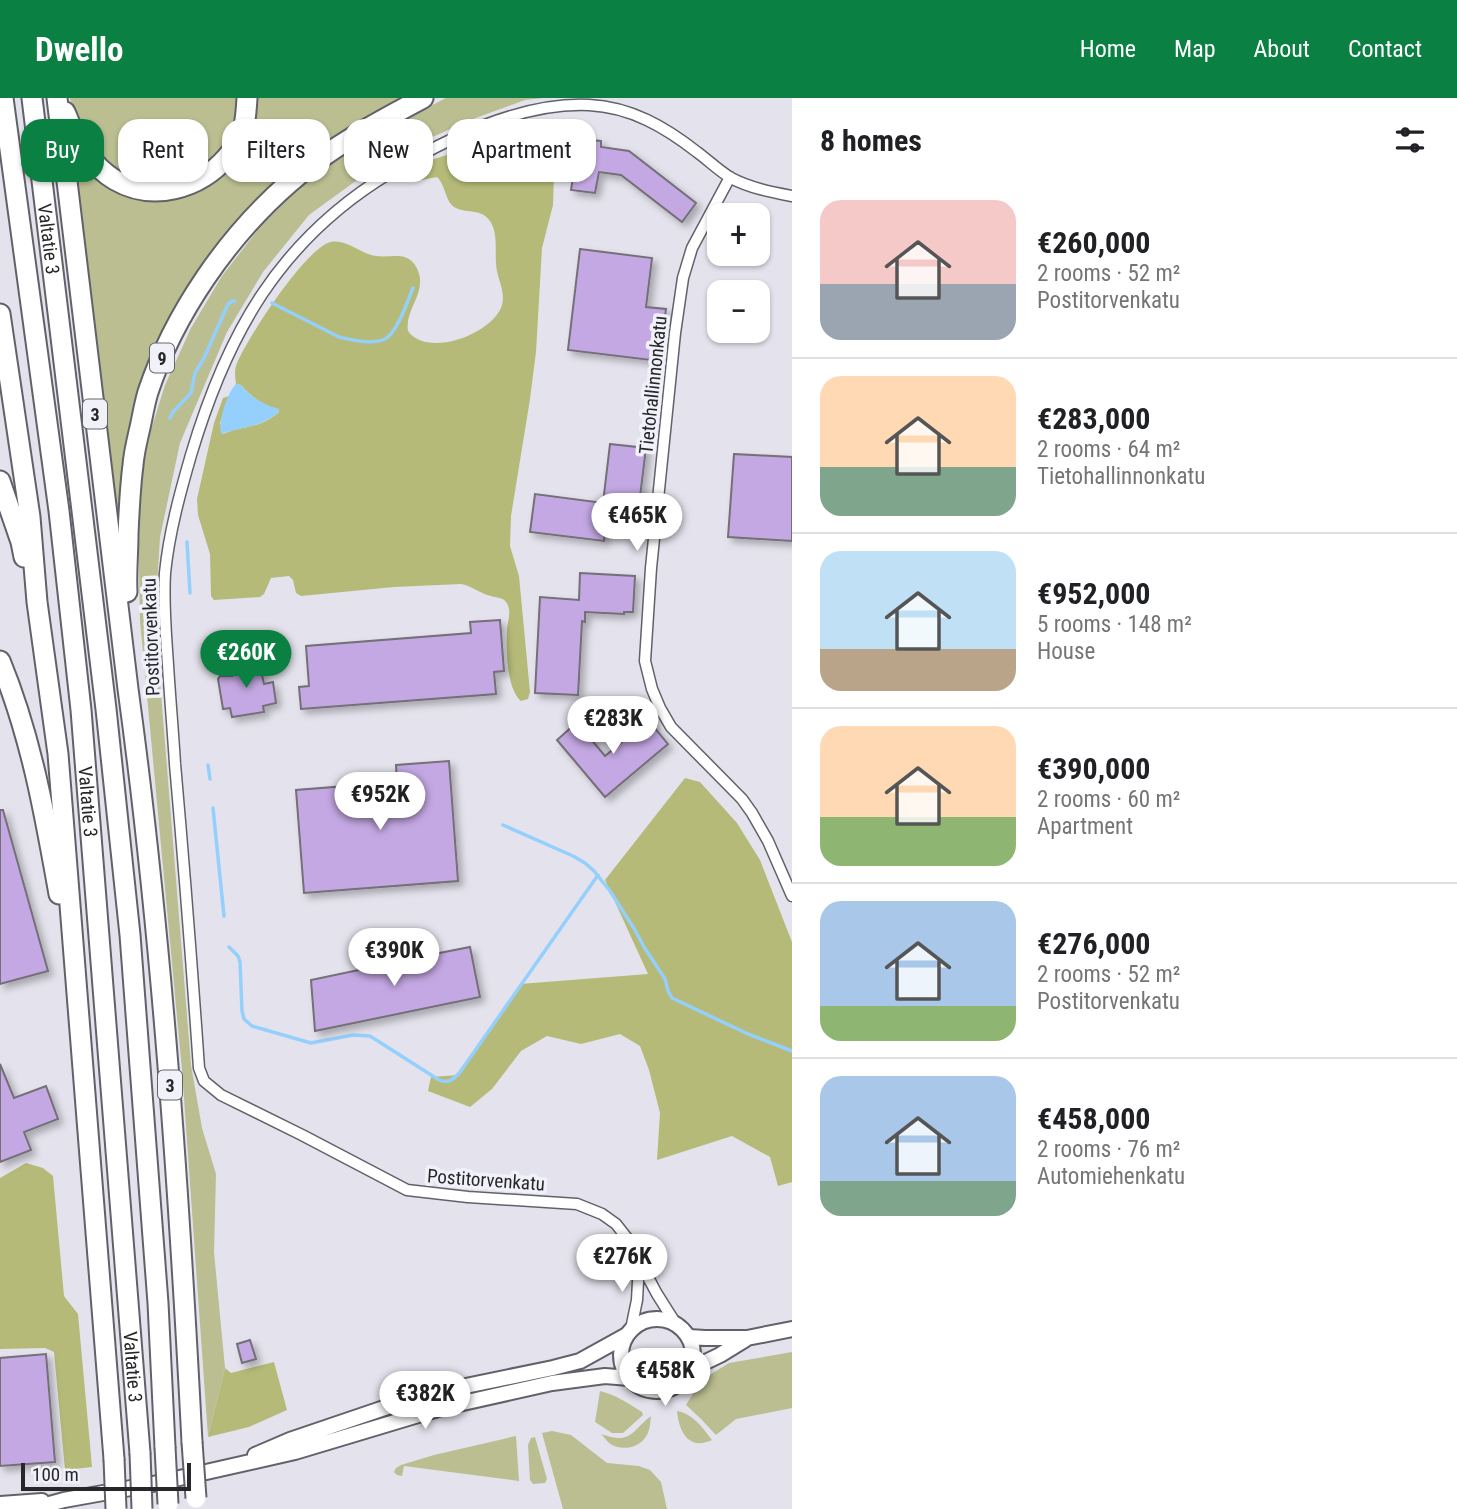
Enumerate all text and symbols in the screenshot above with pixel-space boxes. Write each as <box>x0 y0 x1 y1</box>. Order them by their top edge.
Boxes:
text: Dwello <box>35 30 123 69</box>
text: Home <box>1080 35 1136 63</box>
text: Map <box>1174 35 1216 63</box>
text: About <box>1254 35 1310 63</box>
text: Contact <box>1348 35 1422 63</box>
chip: Buy <box>21 119 104 182</box>
chip: Rent <box>118 119 208 182</box>
chip: Filters <box>222 119 330 182</box>
chip: New <box>344 119 433 182</box>
chip: Apartment <box>447 119 596 182</box>
icon: filters <box>1391 121 1429 159</box>
text: 8 homes <box>820 123 922 158</box>
street label: Valtatie 3 <box>33 202 65 276</box>
map controls <box>707 203 770 343</box>
button: + <box>707 203 770 266</box>
text: €260,000 <box>1037 225 1150 260</box>
icon: home <box>876 228 960 312</box>
text: 2 rooms · 52 m² <box>1037 260 1180 287</box>
button: − <box>707 280 770 343</box>
text: Postitorvenkatu <box>1037 287 1180 314</box>
street label: Tietohallinnonkatu <box>634 315 672 455</box>
road number: 9 <box>150 344 174 372</box>
road number: 3 <box>83 400 107 428</box>
text: €283,000 <box>1037 401 1150 436</box>
icon: home <box>876 404 960 488</box>
text: 2 rooms · 64 m² <box>1037 436 1180 463</box>
text: Tietohallinnonkatu <box>1037 463 1205 490</box>
pin: €465K <box>588 494 686 553</box>
text: €465K <box>607 502 667 529</box>
text: €952,000 <box>1037 576 1150 611</box>
street label: Postitorvenkatu <box>137 578 165 696</box>
icon: home <box>876 579 960 663</box>
text: 5 rooms · 148 m² <box>1037 611 1192 638</box>
pin: €260K <box>197 630 295 690</box>
text: House <box>1037 638 1095 665</box>
text: €260K <box>216 639 276 666</box>
pin: €283K <box>564 696 662 756</box>
text: €283K <box>583 705 643 732</box>
text: €390,000 <box>1037 751 1150 786</box>
icon: home <box>876 754 960 838</box>
street label: Valtatie 3 <box>74 765 103 838</box>
pin: €952K <box>331 772 429 832</box>
text: €952K <box>350 781 410 808</box>
text: 2 rooms · 60 m² <box>1037 786 1180 813</box>
text: Apartment <box>1037 813 1133 840</box>
text: €276,000 <box>1037 926 1150 961</box>
pin: €390K <box>345 928 443 988</box>
icon: home <box>876 929 960 1013</box>
text: €390K <box>364 937 424 964</box>
text: 2 rooms · 52 m² <box>1037 961 1180 988</box>
text: Postitorvenkatu <box>1037 988 1180 1015</box>
road number: 3 <box>158 1070 182 1100</box>
text: €458,000 <box>1037 1101 1150 1136</box>
icon: home <box>876 1104 960 1188</box>
text: 2 rooms · 76 m² <box>1037 1136 1180 1163</box>
text: Automiehenkatu <box>1037 1163 1185 1190</box>
street label: Postitorvenkatu <box>426 1164 546 1196</box>
pin: €276K <box>573 1234 671 1294</box>
text: €276K <box>592 1243 652 1270</box>
street label: Valtatie 3 <box>119 1331 147 1403</box>
pin: €458K <box>616 1348 714 1408</box>
text: €458K <box>635 1357 695 1384</box>
pin: €382K <box>376 1372 474 1431</box>
text: €382K <box>395 1380 455 1407</box>
scale bar <box>21 1460 191 1492</box>
text: 100 m <box>32 1463 79 1486</box>

